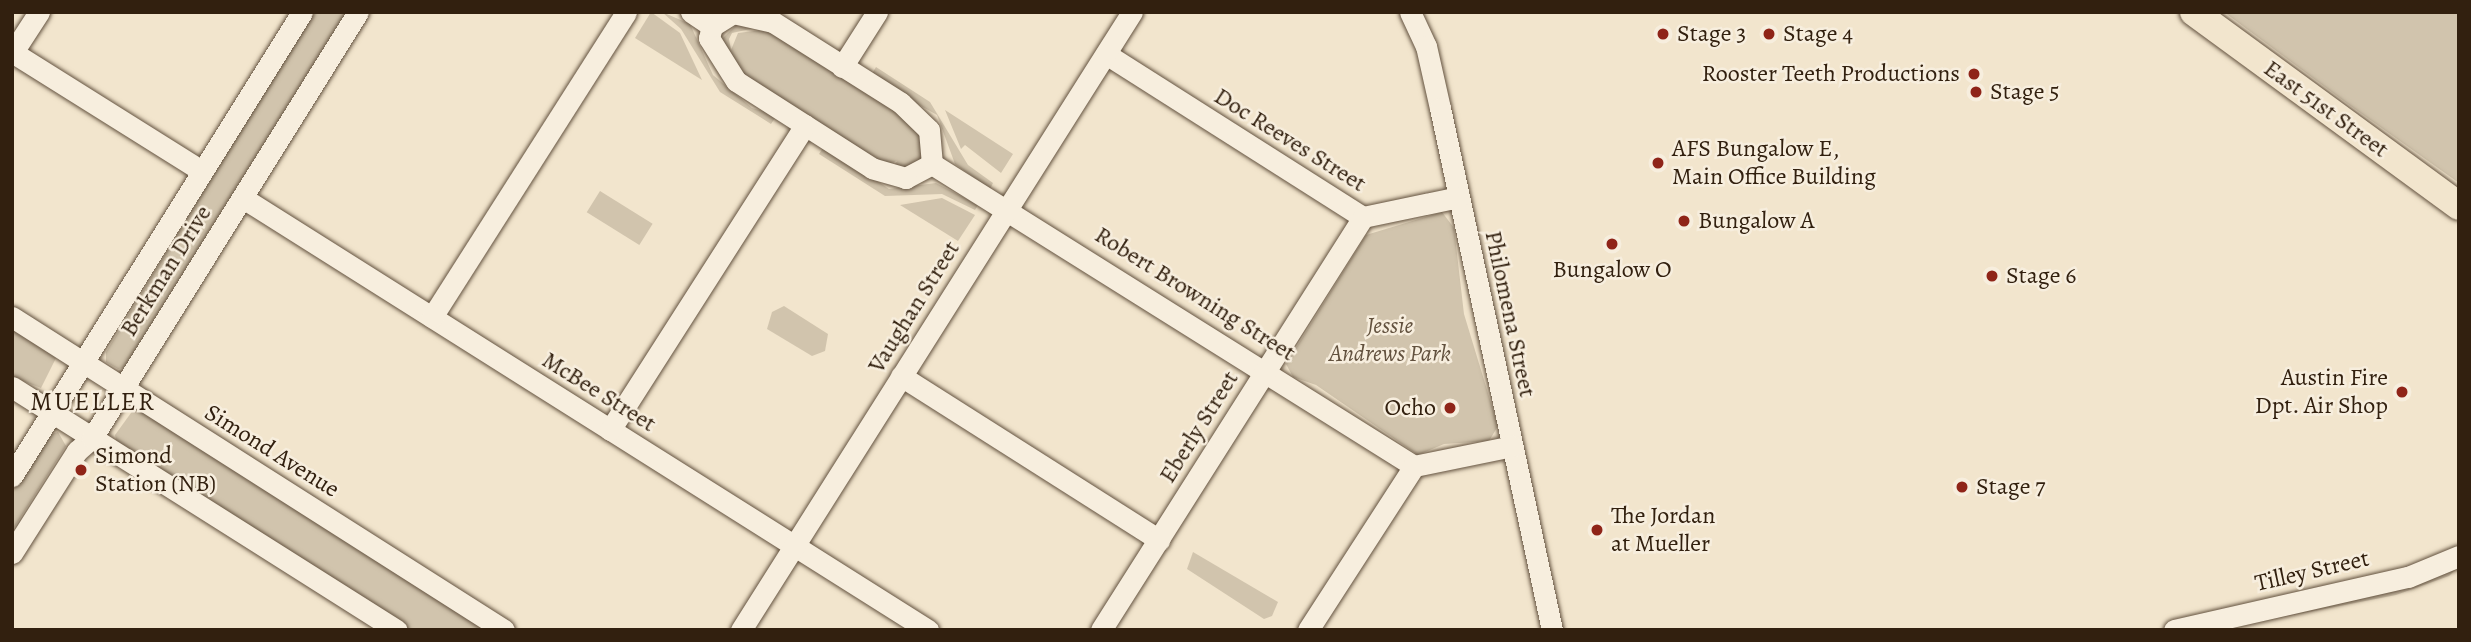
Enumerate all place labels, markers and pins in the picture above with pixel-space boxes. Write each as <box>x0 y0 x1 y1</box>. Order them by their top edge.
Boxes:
place label: Stage 3 <box>1677 20 1746 48</box>
place label: Stage 4 <box>1783 20 1853 48</box>
marker: Stage 3 <box>1655 26 1671 42</box>
marker: Stage 4 <box>1761 26 1777 42</box>
place label: Rooster Teeth Productions <box>1702 60 1960 88</box>
marker: Rooster Teeth Productions <box>1966 66 1982 82</box>
place label: Stage 5 <box>1990 78 2060 106</box>
marker: Stage 5 <box>1968 84 1984 100</box>
place label: AFS Bungalow E, Main Office Building <box>1672 135 1876 191</box>
marker: AFS Bungalow E, Main Office Building <box>1650 155 1666 171</box>
place label: Bungalow A <box>1698 207 1814 235</box>
marker: Bungalow A <box>1676 213 1692 229</box>
marker: Bungalow O <box>1604 236 1620 252</box>
place label: Bungalow O <box>1552 256 1672 284</box>
place label: Stage 6 <box>2006 262 2076 290</box>
marker: Stage 6 <box>1984 268 2000 284</box>
place label: Austin Fire Dpt. Air Shop <box>2254 364 2388 420</box>
marker: Austin Fire Dpt. Air Shop <box>2394 384 2410 400</box>
place label: Ocho <box>1384 394 1436 422</box>
marker: Ocho <box>1442 400 1458 416</box>
place label: Simond Station (NB) <box>95 442 216 498</box>
marker: Simond Station (NB) <box>73 462 89 478</box>
place label: Stage 7 <box>1976 473 2045 501</box>
marker: Stage 7 <box>1954 479 1970 495</box>
place label: The Jordan at Mueller <box>1611 502 1715 558</box>
marker: The Jordan at Mueller <box>1589 522 1605 538</box>

